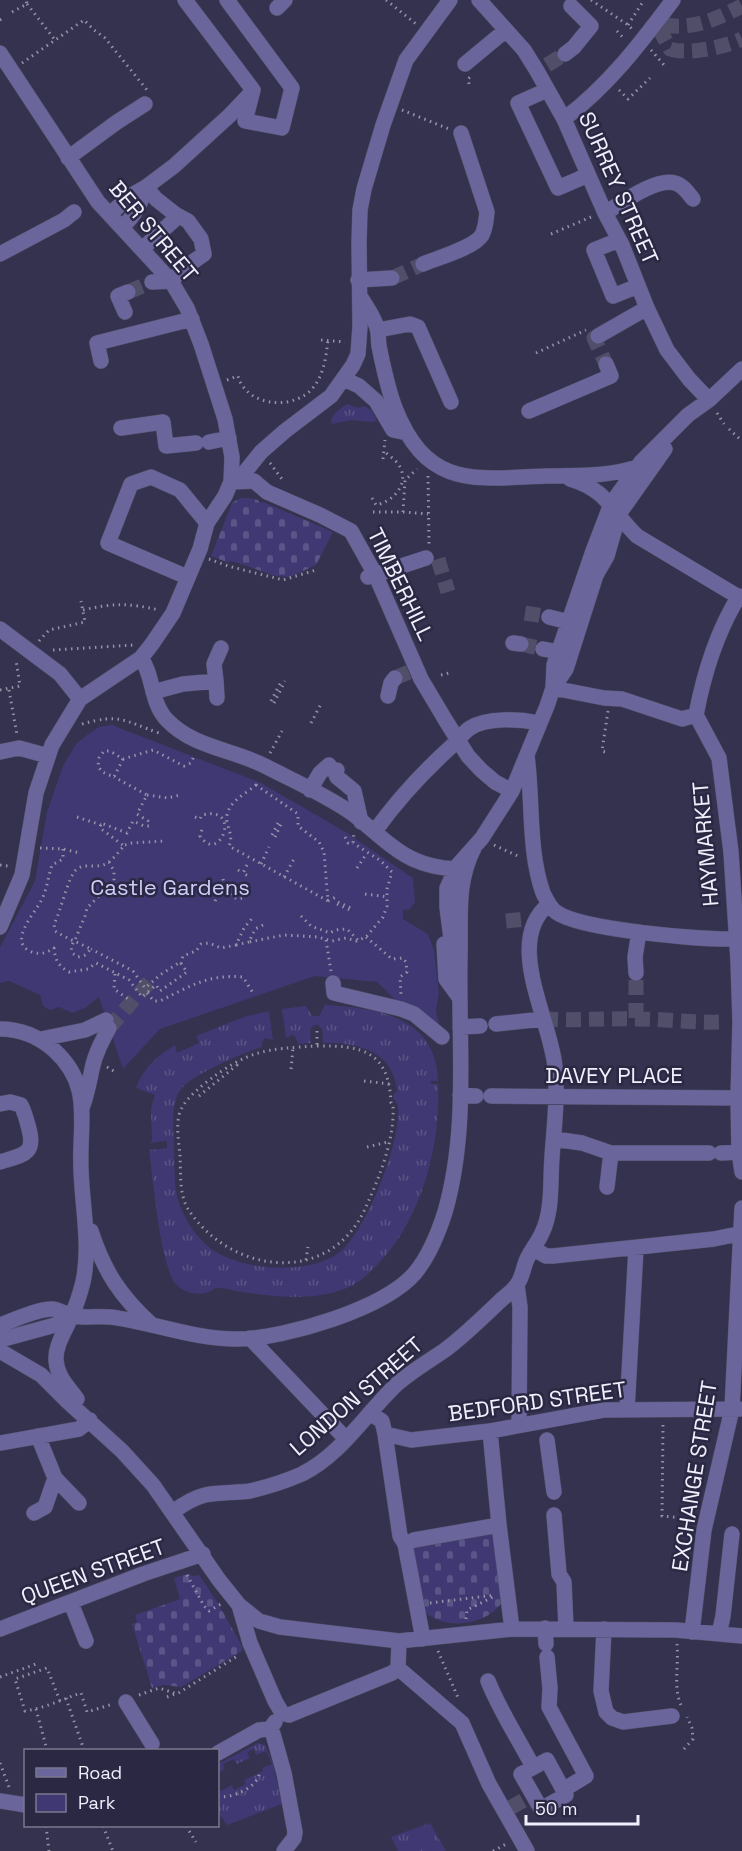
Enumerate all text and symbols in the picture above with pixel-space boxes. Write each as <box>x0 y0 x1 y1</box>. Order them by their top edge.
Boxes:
street label: SURREY STREET <box>573 107 665 269</box>
street label: BER STREET <box>103 175 205 287</box>
street label: TIMBERHILL <box>362 523 440 645</box>
street label: HAYMARKET <box>686 780 724 908</box>
park label: Castle Gardens <box>90 873 250 901</box>
street label: DAVEY PLACE <box>545 1061 683 1089</box>
street label: LONDON STREET <box>283 1330 429 1462</box>
street label: BEDFORD STREET <box>446 1375 628 1427</box>
street label: EXCHANGE STREET <box>665 1379 723 1573</box>
street label: QUEEN STREET <box>17 1532 169 1610</box>
legend <box>24 1749 219 1827</box>
text: Road <box>78 1761 122 1784</box>
scale bar <box>526 1788 638 1826</box>
text: Park <box>78 1791 116 1814</box>
text: 50 m <box>535 1797 577 1820</box>

